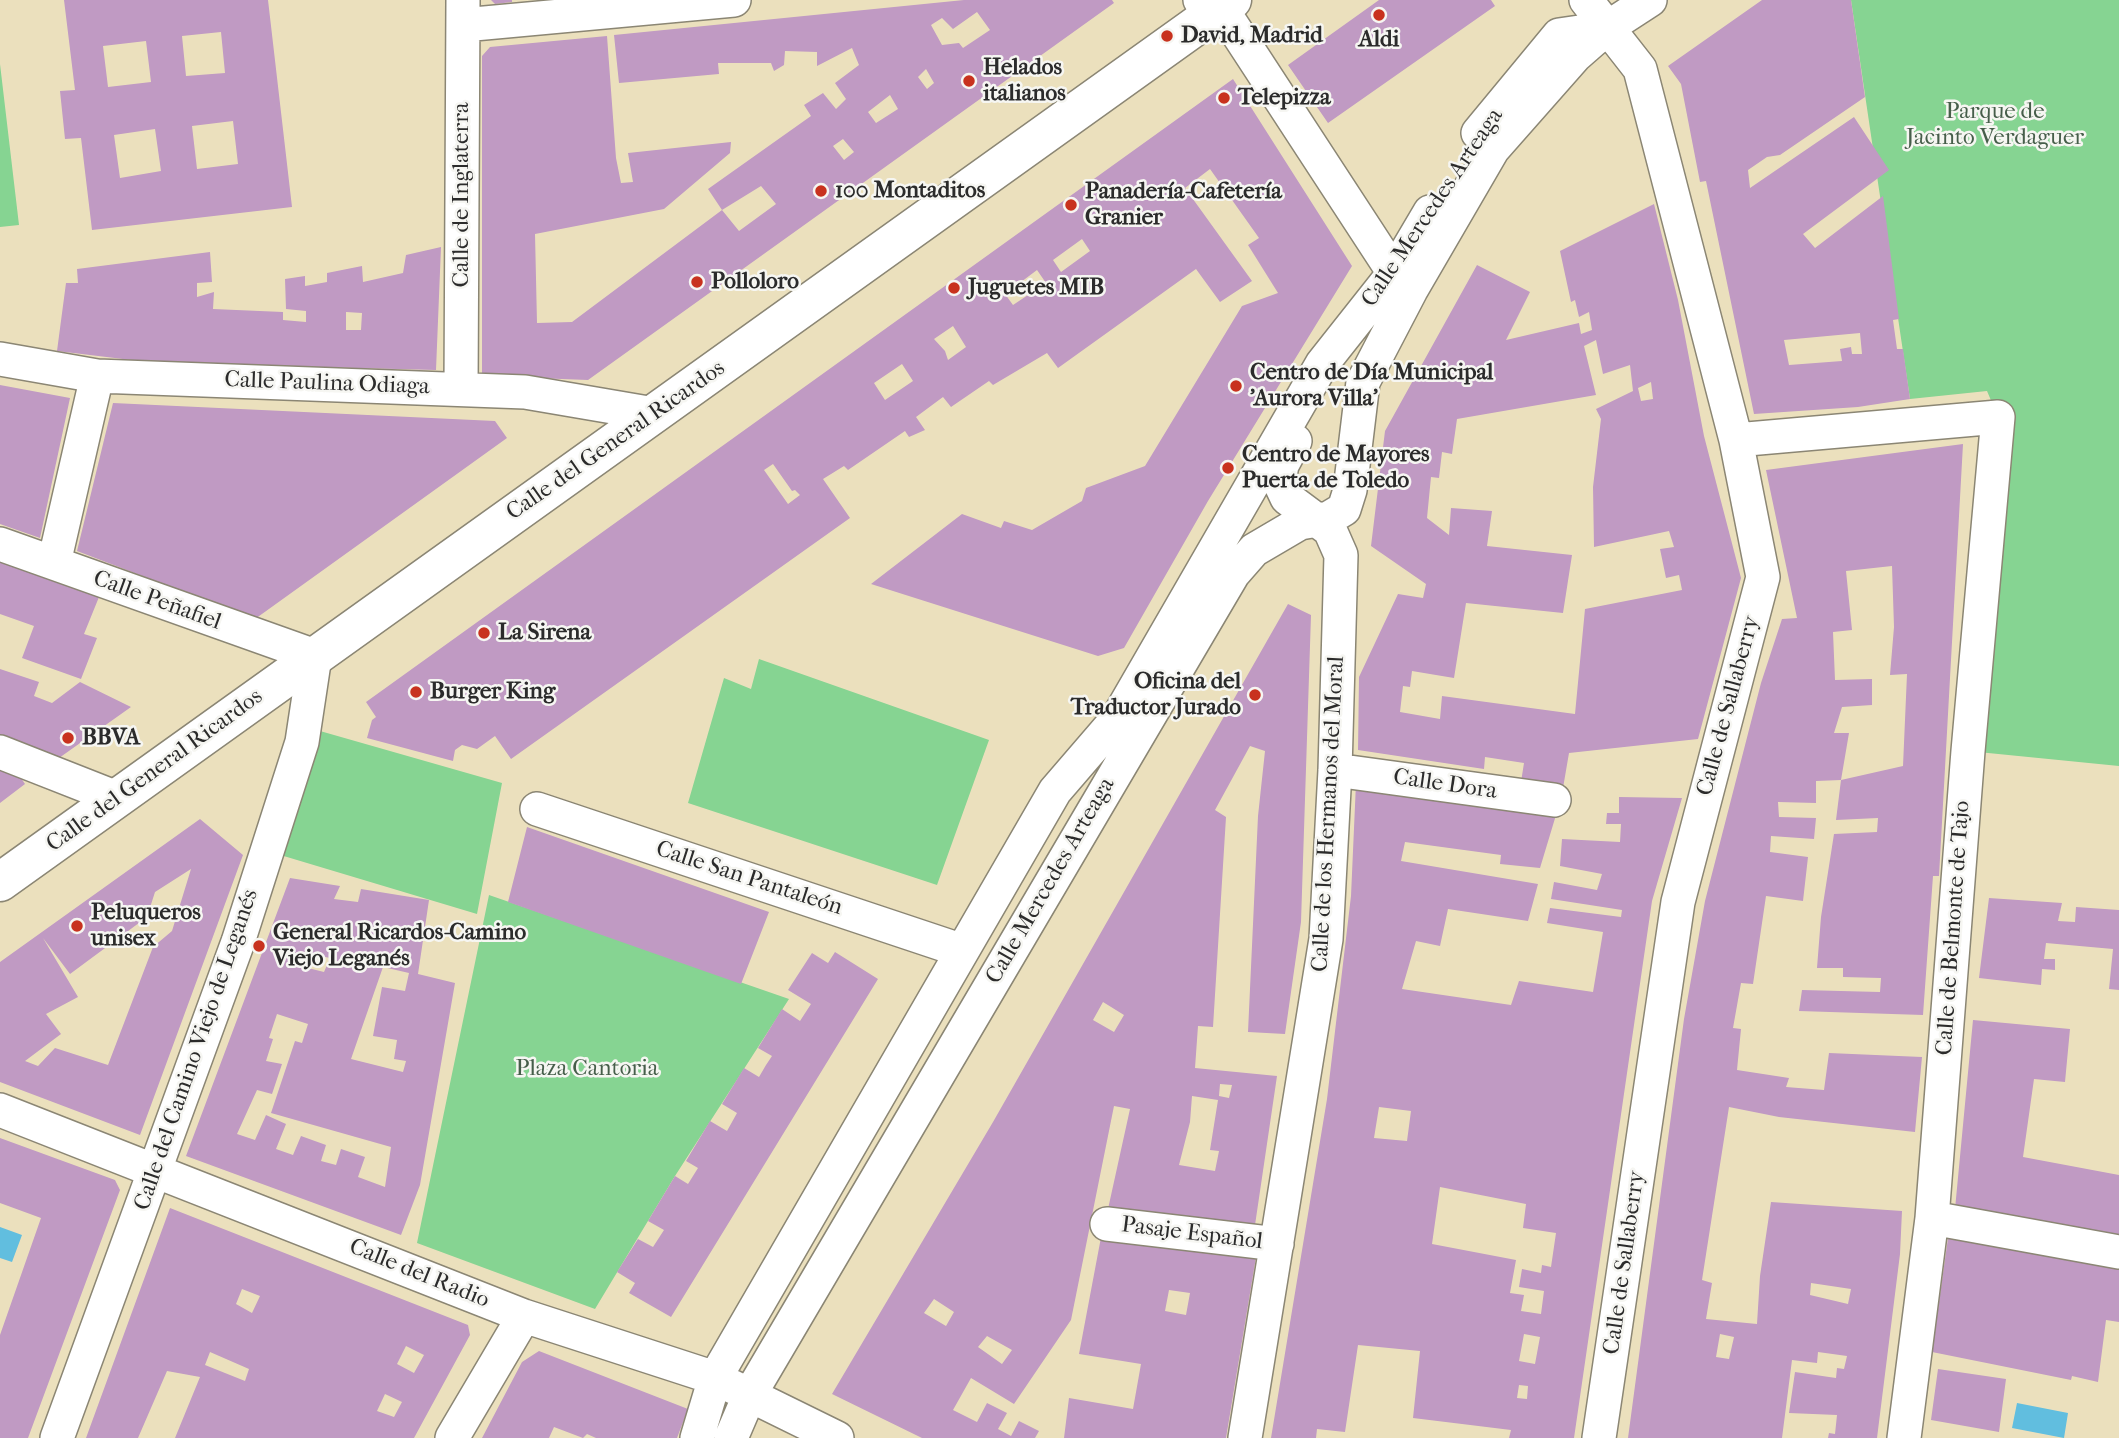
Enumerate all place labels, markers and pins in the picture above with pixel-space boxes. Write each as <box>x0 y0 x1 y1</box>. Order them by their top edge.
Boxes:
marker: Aldi <box>1371 7 1387 23</box>
place label: David, Madrid <box>1181 22 1323 50</box>
place label: Aldi <box>1359 26 1399 54</box>
marker: David, Madrid <box>1159 28 1175 44</box>
place label: Helados italianos <box>983 54 1066 108</box>
marker: Helados italianos <box>961 73 977 89</box>
place label: Telepizza <box>1238 84 1331 112</box>
marker: Telepizza <box>1216 90 1232 106</box>
place label: 100 Montaditos <box>835 177 985 205</box>
place label: Panadería-Cafetería Granier <box>1085 178 1282 232</box>
marker: 100 Montaditos <box>813 183 829 199</box>
marker: Panadería-Cafetería Granier <box>1063 197 1079 213</box>
place label: Polloloro <box>711 268 799 296</box>
marker: Polloloro <box>689 274 705 290</box>
place label: Juguetes MIB <box>968 274 1104 302</box>
marker: Juguetes MIB <box>946 280 962 296</box>
place label: Centro de Día Municipal 'Aurora Villa' <box>1250 359 1493 413</box>
marker: Centro de Día Municipal 'Aurora Villa' <box>1228 378 1244 394</box>
place label: Centro de Mayores Puerta de Toledo <box>1242 441 1429 495</box>
marker: Centro de Mayores Puerta de Toledo <box>1220 460 1236 476</box>
place label: La Sirena <box>498 619 591 647</box>
marker: La Sirena <box>476 625 492 641</box>
place label: Oficina del Traductor Jurado <box>1071 668 1241 722</box>
place label: Burger King <box>430 678 555 706</box>
marker: Burger King <box>408 684 424 700</box>
marker: Oficina del Traductor Jurado <box>1247 687 1263 703</box>
place label: BBVA <box>82 724 140 752</box>
marker: BBVA <box>60 730 76 746</box>
place label: Peluqueros unisex <box>91 899 201 953</box>
marker: Peluqueros unisex <box>69 918 85 934</box>
place label: General Ricardos-Camino Viejo Leganés <box>273 919 526 973</box>
marker: General Ricardos-Camino Viejo Leganés <box>251 938 267 954</box>

